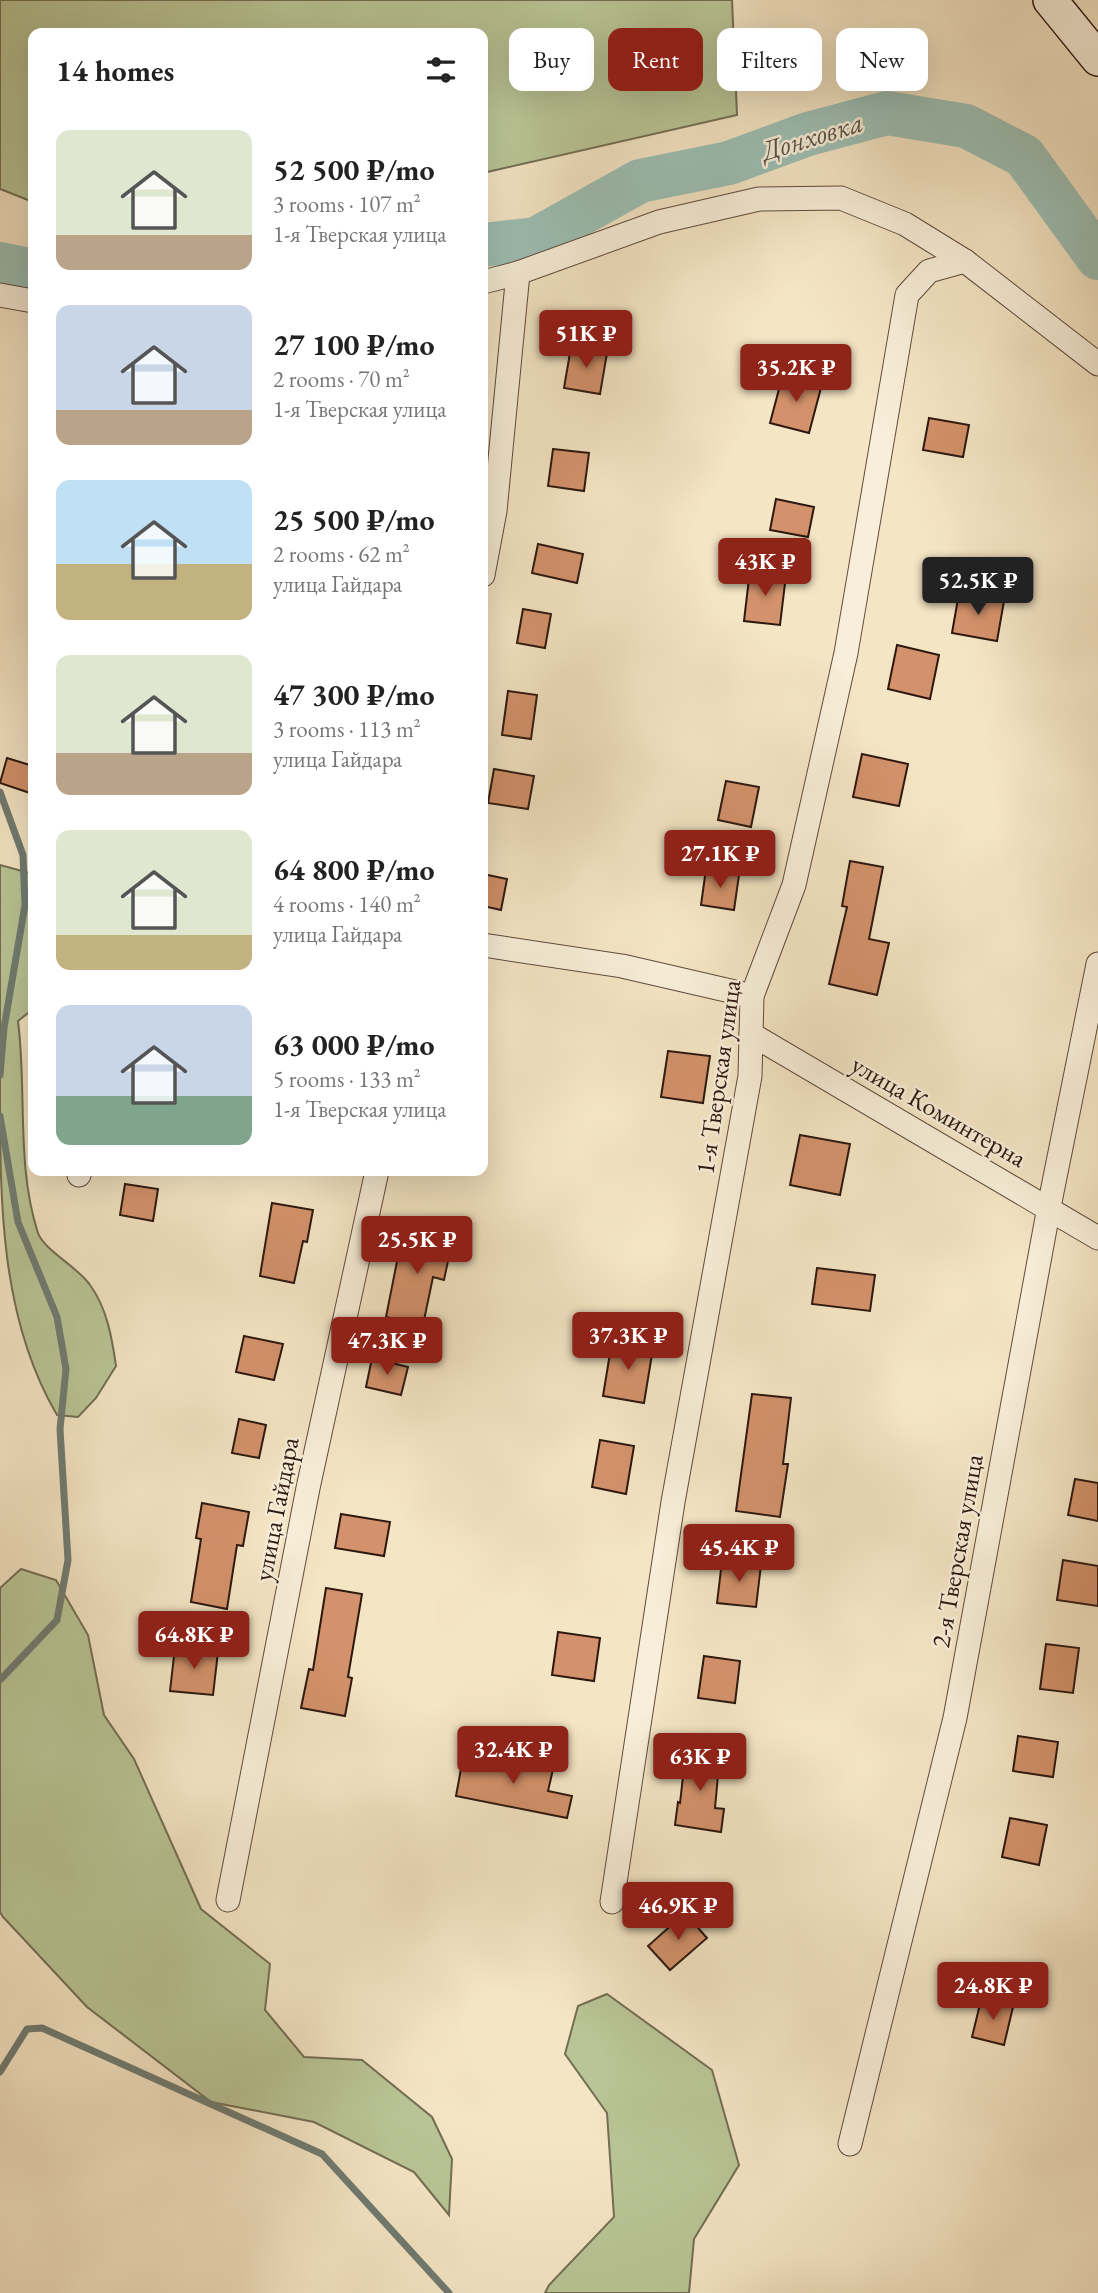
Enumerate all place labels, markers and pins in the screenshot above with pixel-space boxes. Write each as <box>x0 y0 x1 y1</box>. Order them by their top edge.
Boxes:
pin: 51K ₽ <box>537 310 635 370</box>
pin: 35.2K ₽ <box>731 344 861 404</box>
pin: 43K ₽ <box>716 538 814 598</box>
pin: 52.5K ₽ <box>913 558 1043 617</box>
pin: 27.1K ₽ <box>655 830 785 890</box>
pin: 25.5K ₽ <box>352 1216 482 1276</box>
pin: 37.3K ₽ <box>563 1312 693 1372</box>
pin: 47.3K ₽ <box>322 1318 452 1377</box>
pin: 45.4K ₽ <box>674 1524 804 1584</box>
pin: 64.8K ₽ <box>129 1612 259 1671</box>
pin: 32.4K ₽ <box>448 1726 578 1786</box>
pin: 63K ₽ <box>651 1734 749 1793</box>
pin: 46.9K ₽ <box>613 1882 743 1942</box>
pin: 24.8K ₽ <box>928 1962 1058 2022</box>

